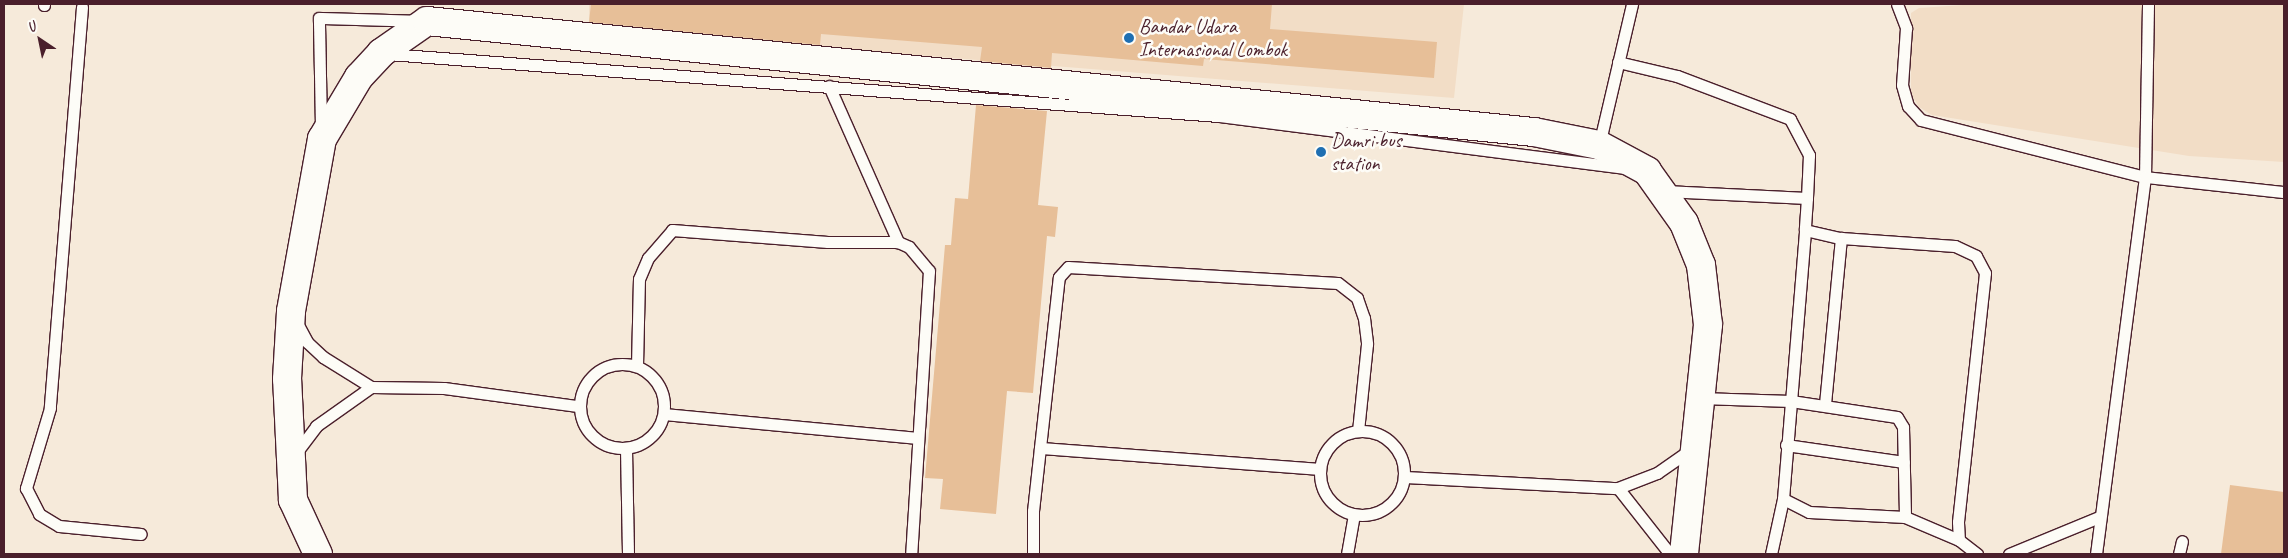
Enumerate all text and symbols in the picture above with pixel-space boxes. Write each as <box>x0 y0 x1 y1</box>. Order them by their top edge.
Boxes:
place label: Bandar Udara Internasional Lombok <box>1139 14 1286 61</box>
north arrow <box>15 15 65 65</box>
text: U <box>24 18 39 36</box>
marker: Bandar Udara Internasional Lombok <box>1123 32 1135 44</box>
place label: Damri bus station <box>1331 128 1401 175</box>
marker: Damri bus station <box>1315 146 1327 158</box>

